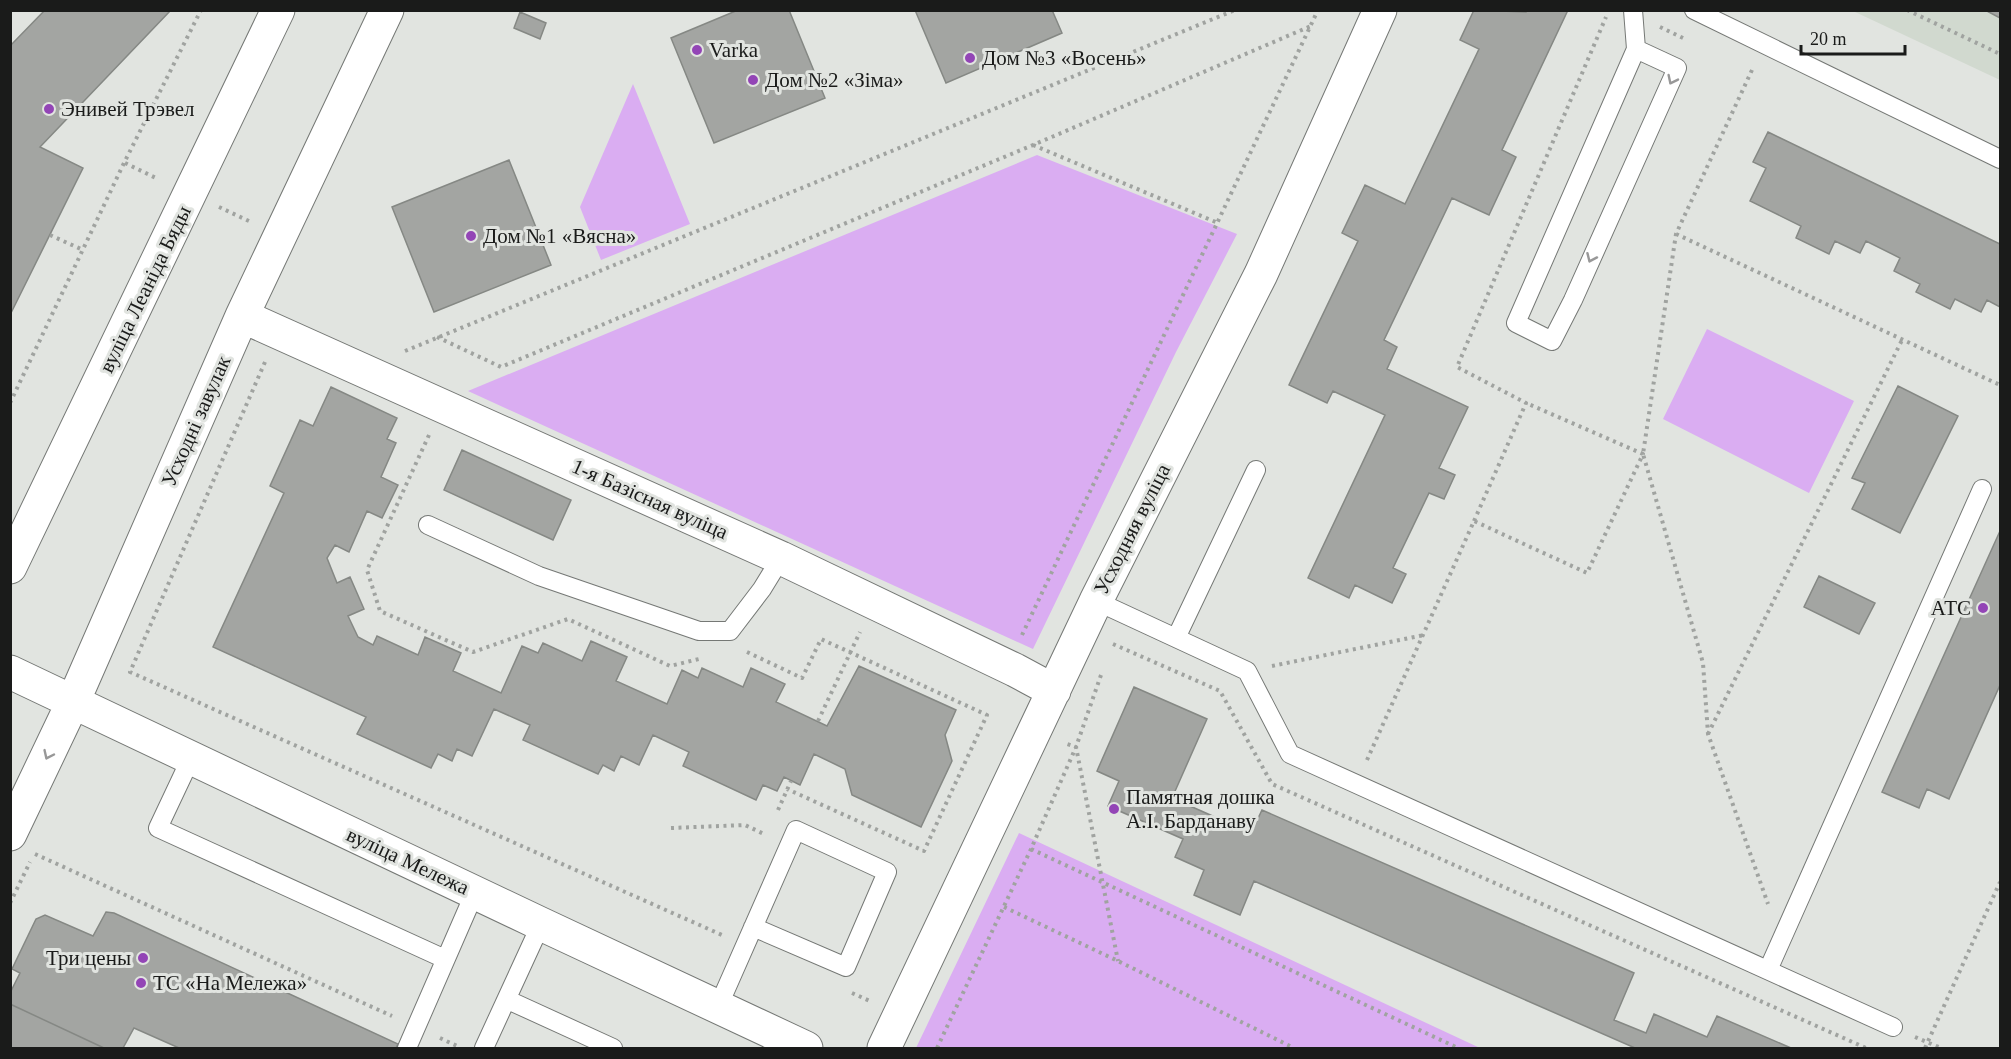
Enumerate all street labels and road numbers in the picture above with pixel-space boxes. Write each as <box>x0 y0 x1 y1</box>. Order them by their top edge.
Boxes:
street label: вуліца Леаніда Бяды <box>94 202 196 376</box>
street label: Усходні завулак <box>156 351 236 490</box>
street label: 1-я Базісная вуліца <box>568 454 732 544</box>
street label: Усходняя вуліца <box>1089 459 1175 598</box>
street label: вуліца Мележа <box>343 822 474 900</box>

